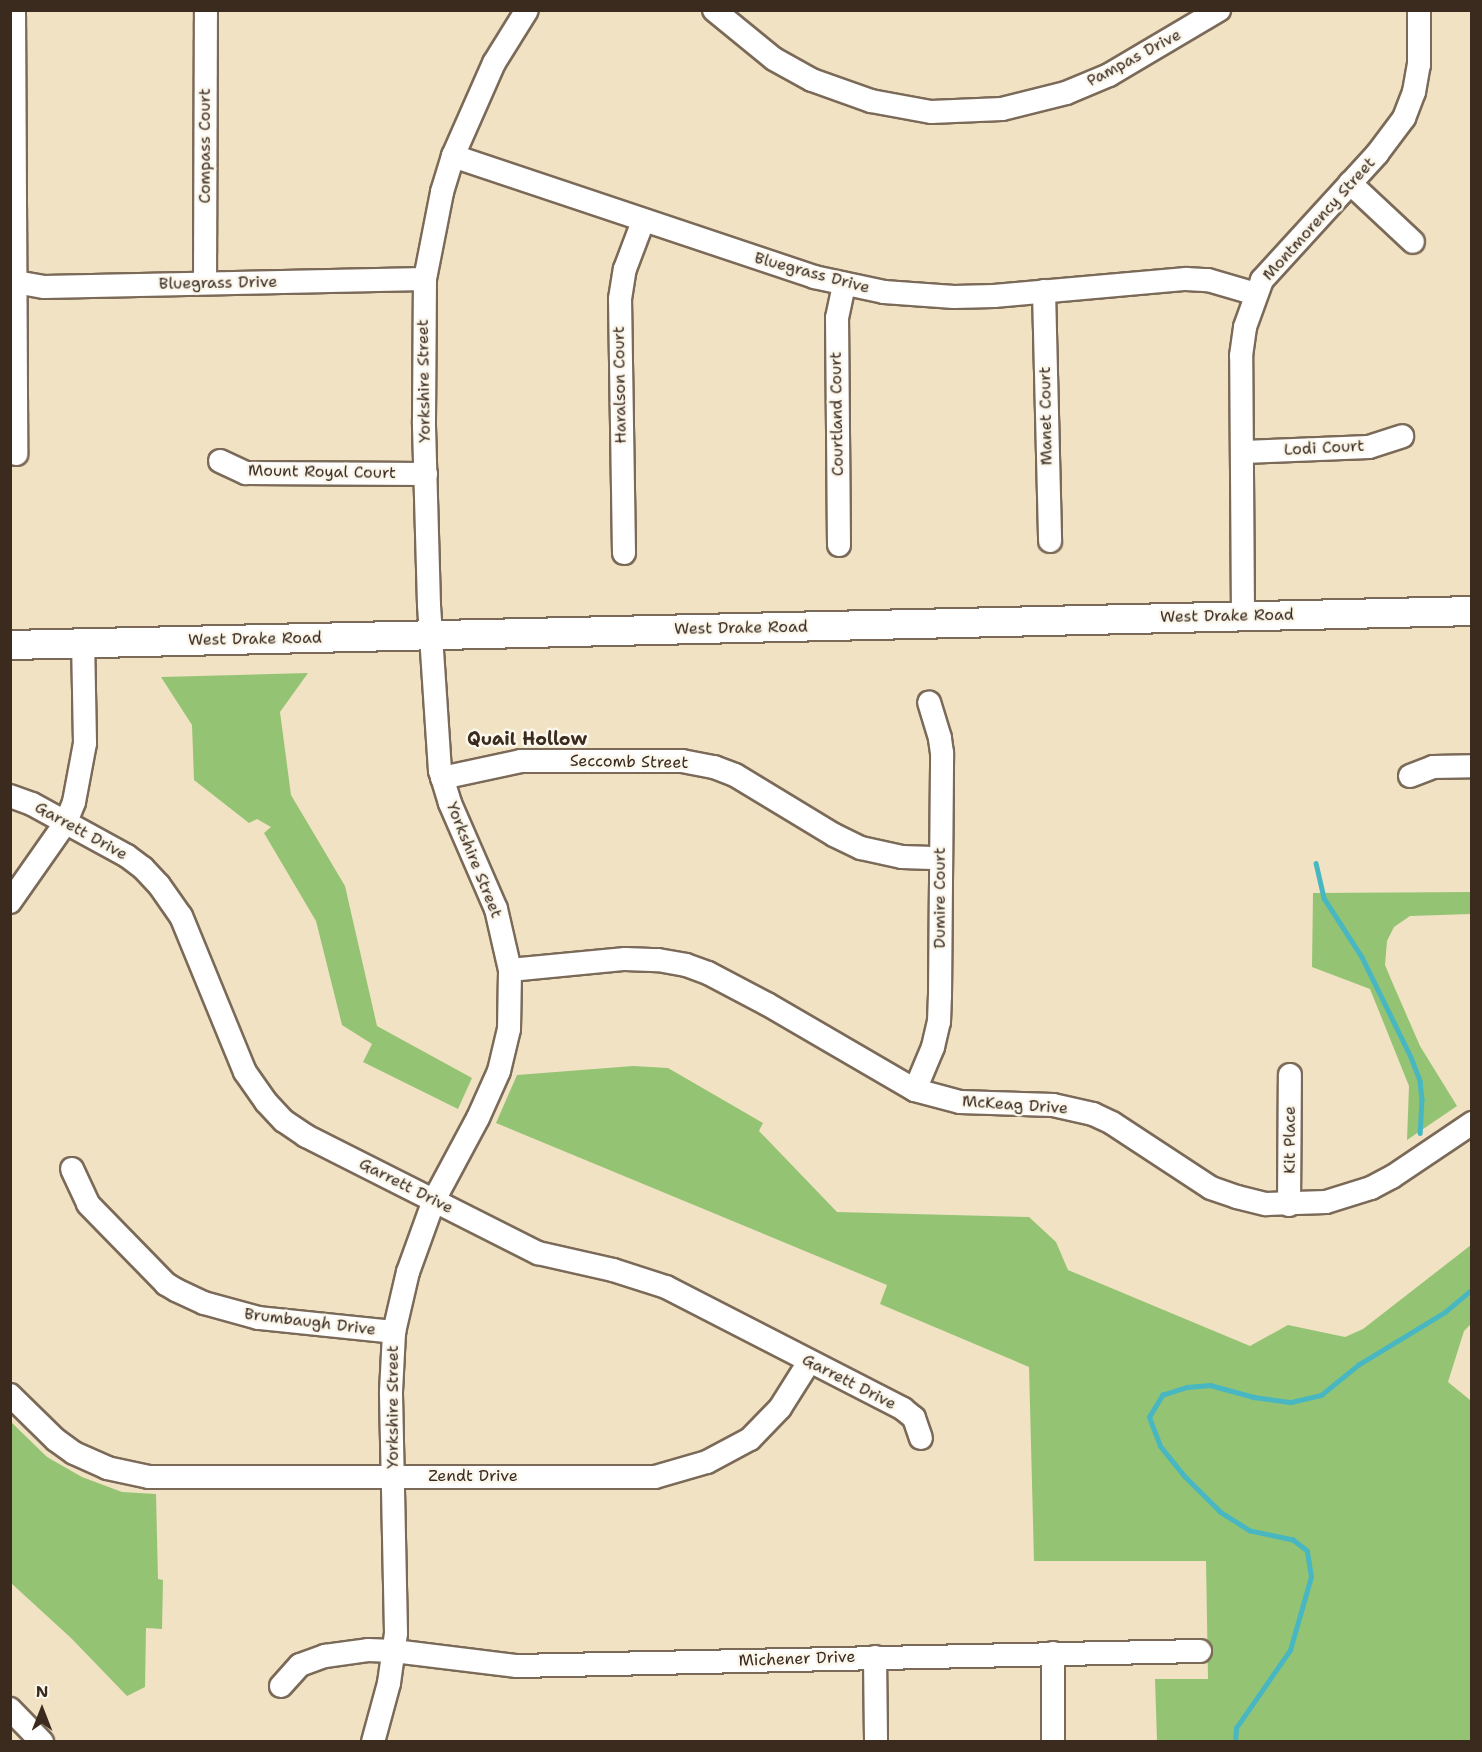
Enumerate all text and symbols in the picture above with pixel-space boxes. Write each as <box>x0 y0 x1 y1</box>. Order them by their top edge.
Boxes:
street label: Pampas Drive <box>1084 25 1184 91</box>
street label: Compass Court <box>195 88 215 204</box>
street label: Montmorency Street <box>1259 153 1379 285</box>
street label: Bluegrass Drive <box>752 248 872 298</box>
street label: Bluegrass Drive <box>159 272 277 294</box>
street label: Yorkshire Street <box>413 319 435 443</box>
street label: Haralson Court <box>609 326 631 444</box>
street label: Courtland Court <box>826 352 848 476</box>
street label: Manet Court <box>1036 366 1056 466</box>
street label: Lodi Court <box>1283 436 1365 460</box>
street label: Mount Royal Court <box>248 461 396 483</box>
street label: West Drake Road <box>1160 605 1294 627</box>
street label: West Drake Road <box>674 617 808 639</box>
street label: West Drake Road <box>188 628 322 650</box>
district label: Quail Hollow <box>467 728 587 750</box>
street label: Seccomb Street <box>570 751 688 773</box>
street label: Garrett Drive <box>31 798 131 864</box>
street label: Yorkshire Street <box>442 799 506 921</box>
street label: Dumire Court <box>930 847 950 949</box>
street label: McKeag Drive <box>961 1092 1069 1118</box>
street label: Kit Place <box>1280 1106 1300 1174</box>
street label: Garrett Drive <box>356 1154 456 1218</box>
street label: Brumbaugh Drive <box>243 1304 377 1340</box>
street label: Yorkshire Street <box>383 1345 403 1469</box>
street label: Garrett Drive <box>799 1350 899 1414</box>
street label: Zendt Drive <box>428 1466 518 1486</box>
street label: Michener Drive <box>738 1647 856 1671</box>
north arrow <box>12 1680 72 1740</box>
text: N <box>36 1681 48 1702</box>

